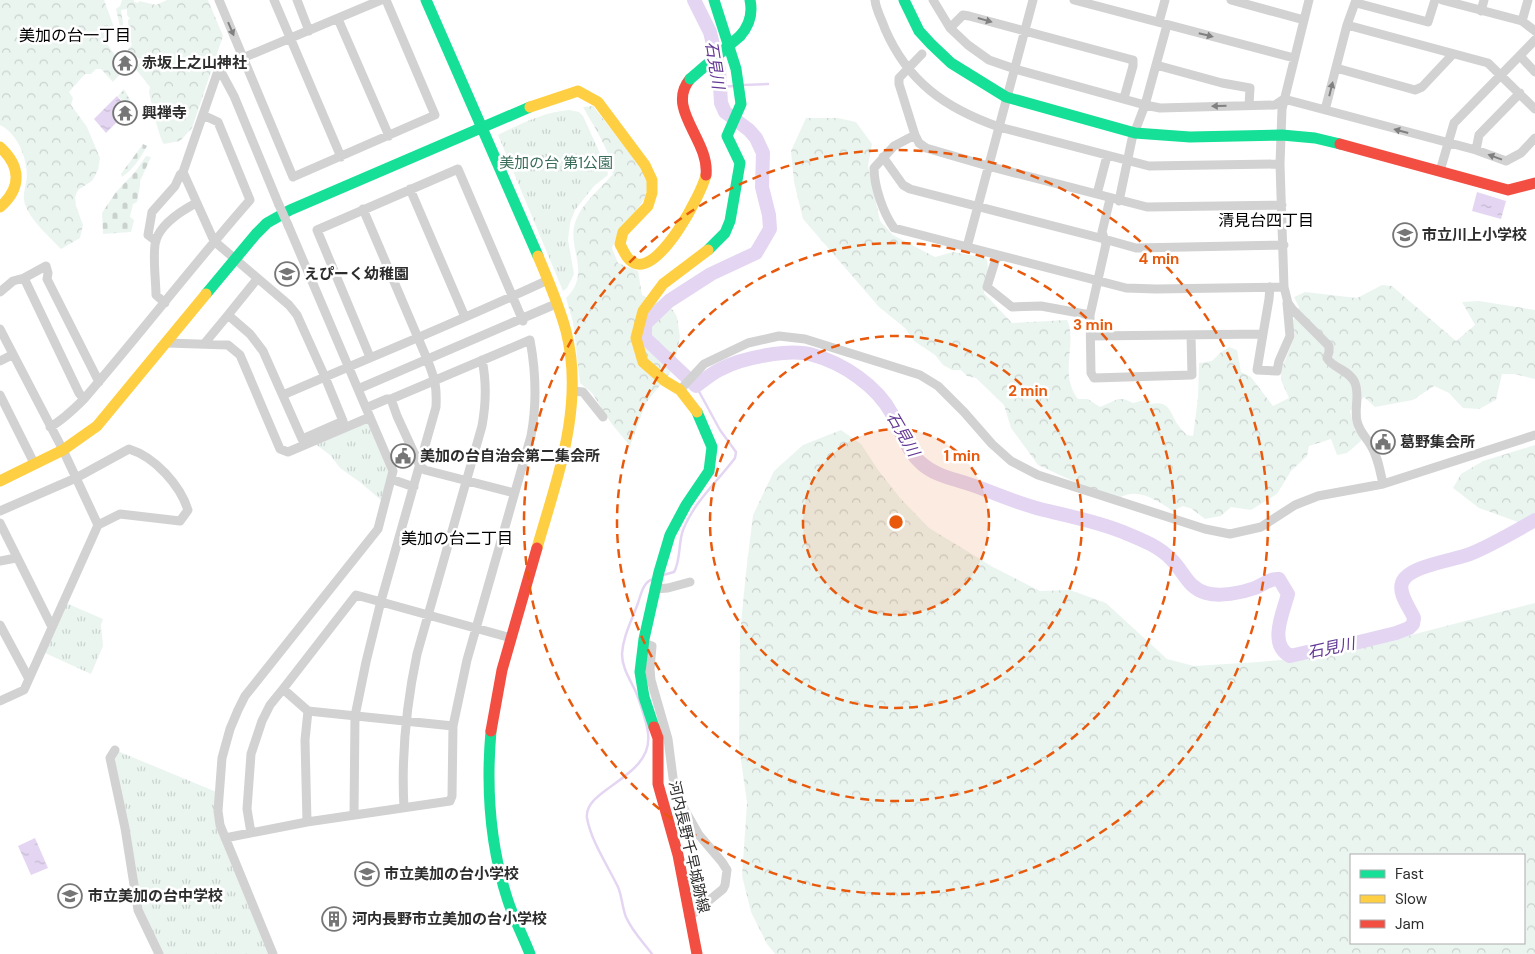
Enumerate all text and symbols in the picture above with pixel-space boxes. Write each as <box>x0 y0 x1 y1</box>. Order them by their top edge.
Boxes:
one-way arrow <box>978 17 993 25</box>
one-way arrow <box>228 22 236 36</box>
district label: 美加の台一丁目 <box>19 25 131 46</box>
one-way arrow <box>1198 31 1213 39</box>
water label: 石見川 <box>701 40 729 92</box>
temple icon: 赤坂上之山神社 <box>112 50 138 76</box>
place label: 赤坂上之山神社 <box>142 53 247 73</box>
one-way arrow <box>1327 81 1335 97</box>
temple icon: 興禅寺 <box>112 100 138 126</box>
one-way arrow <box>1211 102 1227 110</box>
place label: 興禅寺 <box>142 103 187 123</box>
one-way arrow <box>1394 127 1409 135</box>
park label: 美加の台 第1公園 <box>499 153 613 173</box>
one-way arrow <box>1487 153 1502 161</box>
district label: 清見台四丁目 <box>1218 210 1314 231</box>
school or university icon: 市立川上小学校 <box>1392 222 1418 248</box>
place label: 市立川上小学校 <box>1422 225 1527 245</box>
text: 4 min <box>1139 249 1179 269</box>
school or university icon: えぴーく幼稚園 <box>274 261 300 287</box>
place label: えぴーく幼稚園 <box>304 264 409 284</box>
text: 3 min <box>1073 315 1113 335</box>
text: 2 min <box>1008 381 1048 401</box>
water label: 石見川 <box>882 408 925 462</box>
public building icon: 葛野集会所 <box>1370 429 1396 455</box>
place label: 葛野集会所 <box>1400 432 1475 452</box>
public building icon: 美加の台自治会第二集会所 <box>390 443 416 469</box>
place label: 美加の台自治会第二集会所 <box>420 446 600 466</box>
text: 1 min <box>944 446 980 466</box>
centre of rings <box>887 513 905 531</box>
district label: 美加の台二丁目 <box>401 528 513 549</box>
water label: 石見川 <box>1305 632 1359 663</box>
street label: 河内長野千早城跡線 <box>664 779 714 915</box>
legend <box>1350 854 1525 944</box>
school or university icon: 市立美加の台小学校 <box>354 861 380 887</box>
place label: 市立美加の台小学校 <box>384 864 519 884</box>
text: Fast <box>1395 864 1424 884</box>
school or university icon: 市立美加の台中学校 <box>57 883 83 909</box>
place label: 市立美加の台中学校 <box>88 886 223 906</box>
text: Slow <box>1395 889 1428 909</box>
building icon: 河内長野市立美加の台小学校 <box>321 906 347 932</box>
place label: 河内長野市立美加の台小学校 <box>352 909 547 929</box>
text: Jam <box>1395 914 1424 934</box>

